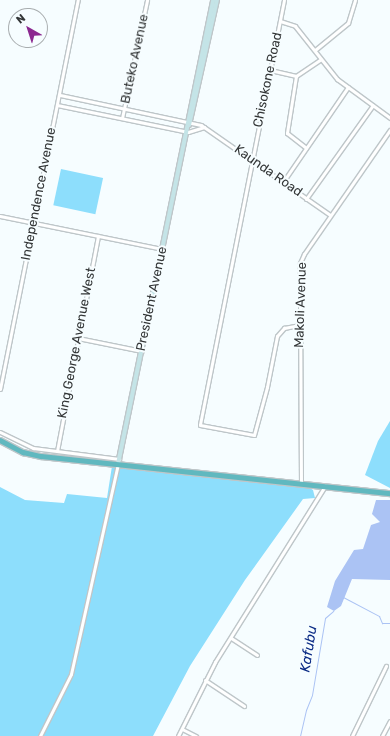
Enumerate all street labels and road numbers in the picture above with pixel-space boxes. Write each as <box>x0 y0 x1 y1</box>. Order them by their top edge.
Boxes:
street label: Buteko Avenue <box>118 13 152 105</box>
street label: Chisokone Road <box>250 31 286 129</box>
street label: Independence Avenue <box>18 126 60 262</box>
street label: Kaunda Road <box>231 142 305 200</box>
street label: President Avenue <box>133 245 171 353</box>
street label: Makoli Avenue <box>292 262 310 348</box>
street label: King George Avenue West <box>55 266 99 420</box>

